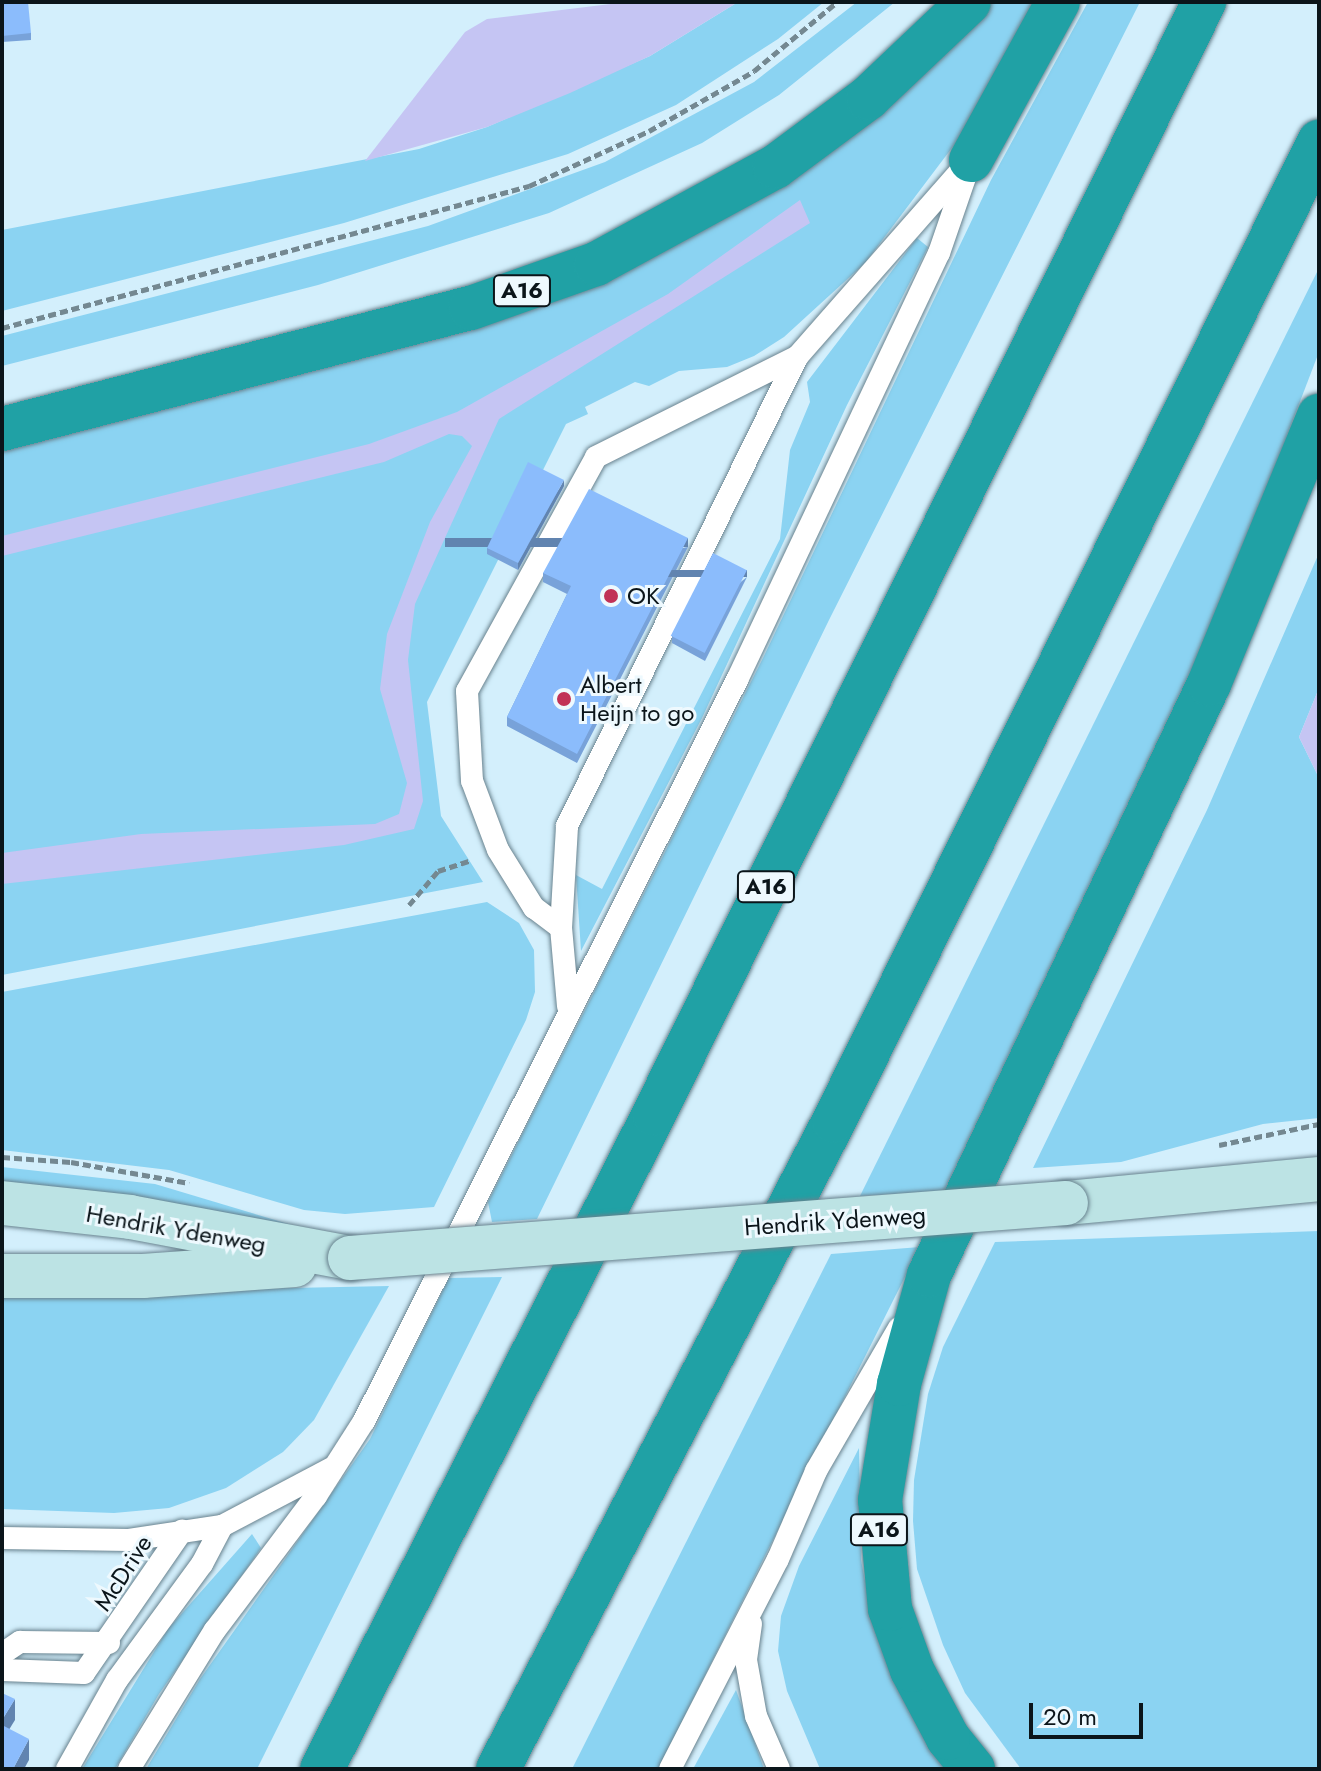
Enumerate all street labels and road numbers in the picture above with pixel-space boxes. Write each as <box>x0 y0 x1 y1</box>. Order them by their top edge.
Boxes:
road number: A16 <box>492 273 552 309</box>
road number: A16 <box>736 869 796 905</box>
street label: Hendrik Ydenweg <box>84 1199 268 1259</box>
street label: Hendrik Ydenweg <box>743 1200 927 1242</box>
road number: A16 <box>849 1512 909 1548</box>
street label: McDrive <box>88 1530 158 1616</box>

